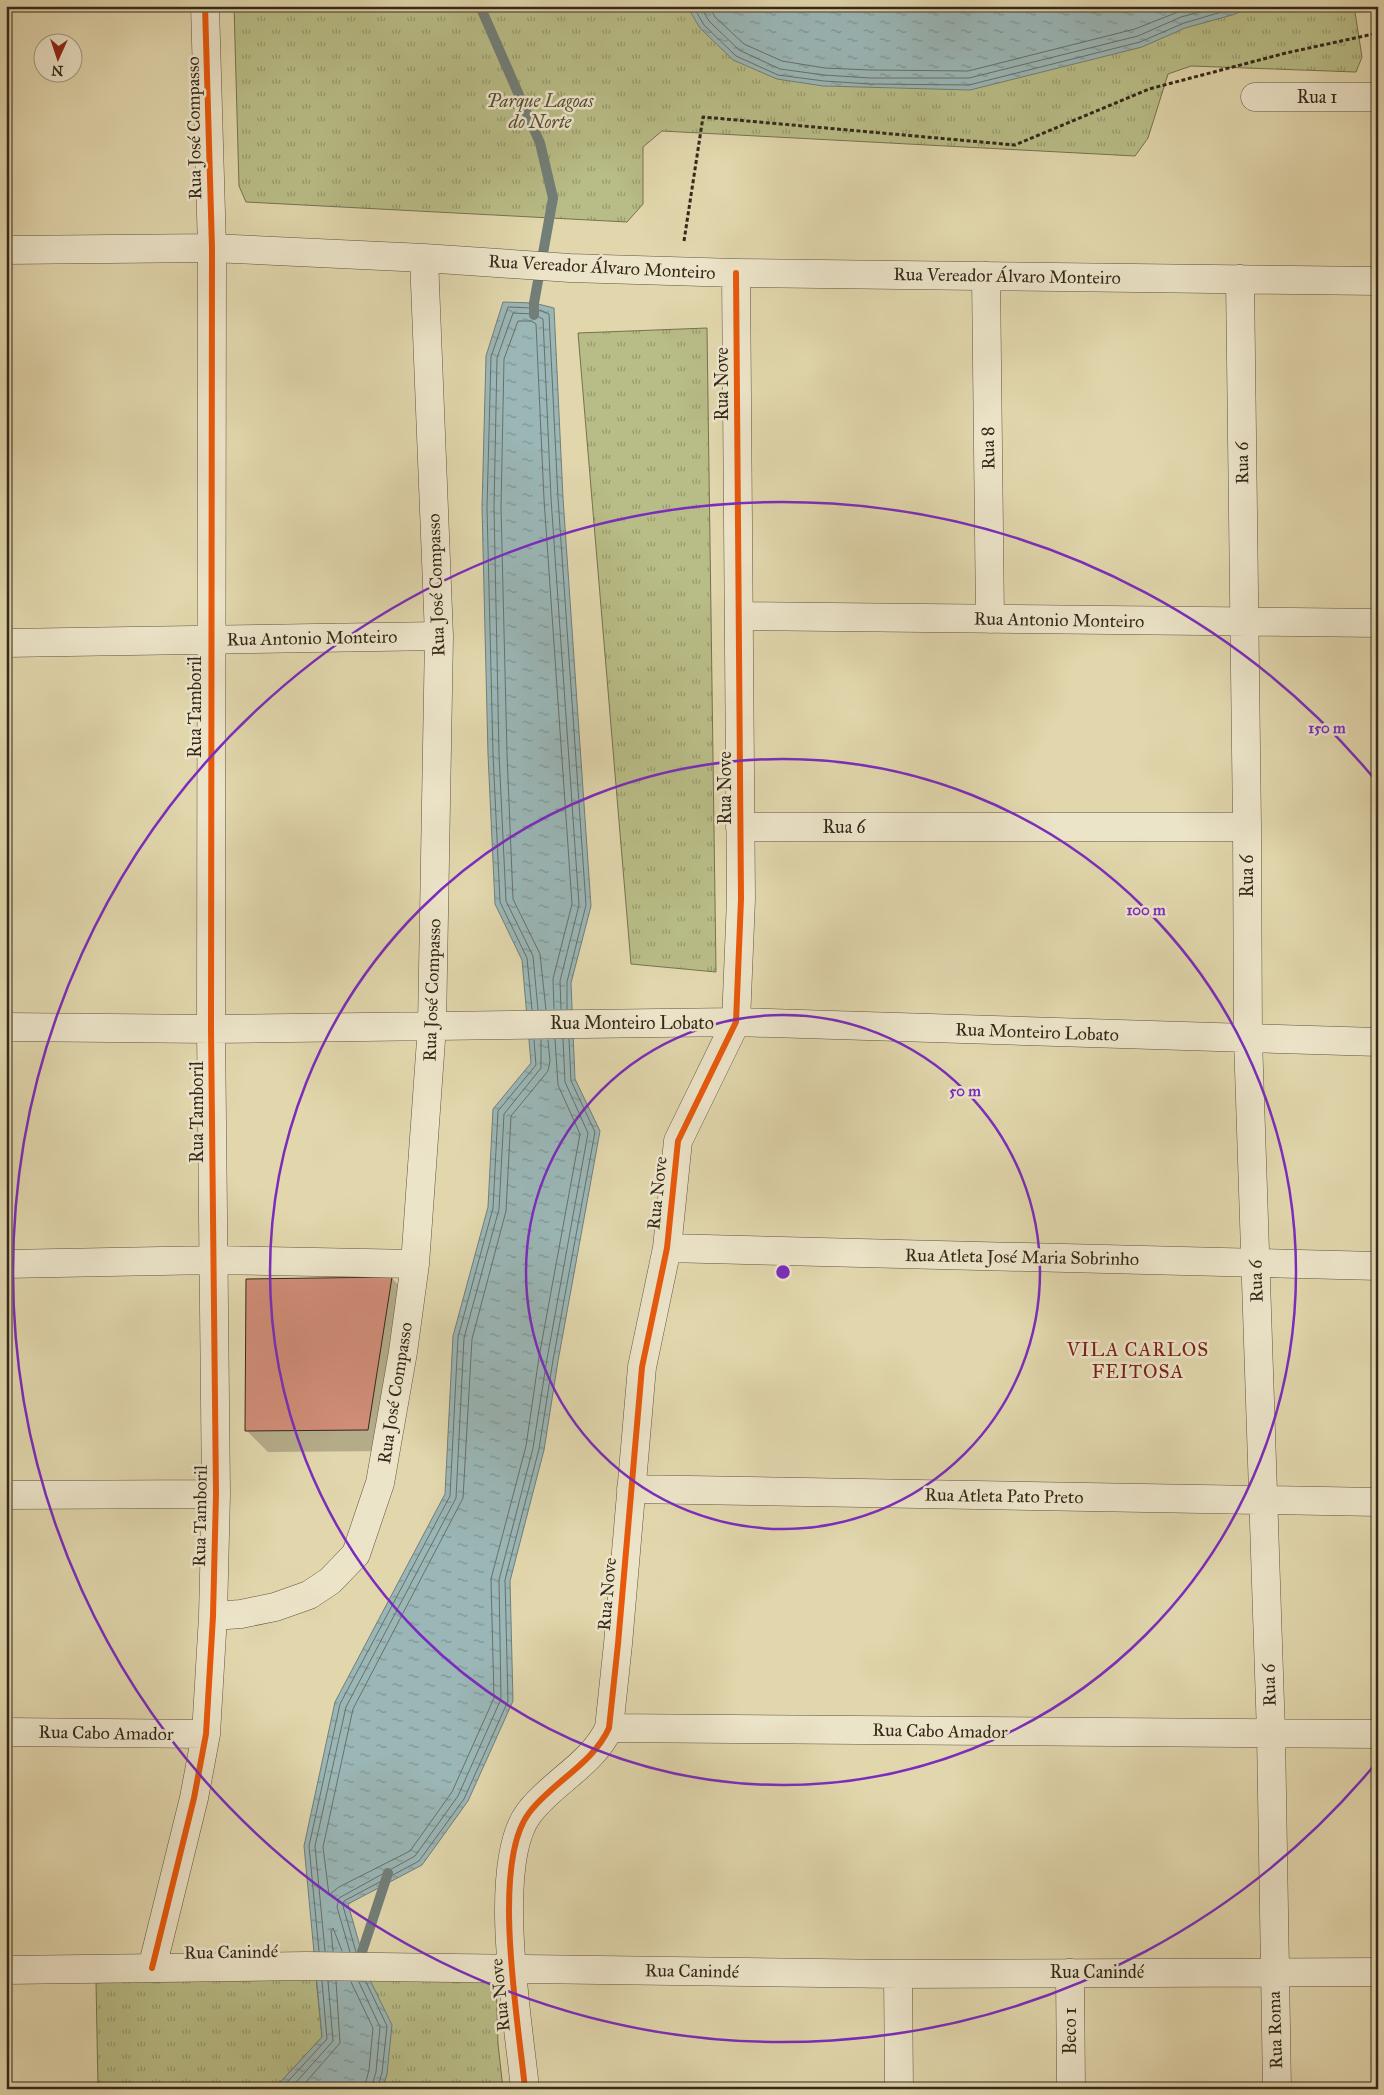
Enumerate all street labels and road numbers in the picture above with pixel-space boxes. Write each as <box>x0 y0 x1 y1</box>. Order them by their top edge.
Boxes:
street label: Rua José Compasso <box>182 56 207 200</box>
street label: Rua 1 <box>1297 86 1337 108</box>
street label: Rua Vereador Álvaro Monteiro <box>488 248 716 284</box>
street label: Rua Vereador Álvaro Monteiro <box>893 261 1121 289</box>
street label: Rua Nove <box>711 347 733 421</box>
street label: Rua 8 <box>977 426 999 470</box>
street label: Rua 6 <box>1231 441 1253 485</box>
street label: Rua José Compasso <box>423 513 450 657</box>
street label: Rua Antonio Monteiro <box>974 608 1144 632</box>
street label: Rua Antonio Monteiro <box>227 626 397 650</box>
street label: Rua Tamboril <box>184 656 206 758</box>
street label: Rua Nove <box>714 751 736 825</box>
street label: Rua 6 <box>823 816 866 838</box>
street label: Rua 6 <box>1236 854 1258 897</box>
street label: Rua José Compasso <box>419 918 446 1062</box>
street label: Rua Monteiro Lobato <box>550 1012 714 1034</box>
street label: Rua Monteiro Lobato <box>955 1018 1119 1046</box>
street label: Rua Tamboril <box>186 1061 208 1163</box>
street label: Rua Nove <box>642 1155 672 1231</box>
street label: Rua Atleta José Maria Sobrinho <box>905 1244 1139 1271</box>
street label: Rua 6 <box>1244 1258 1268 1303</box>
street label: Rua José Compasso <box>373 1321 418 1466</box>
street label: Rua Tamboril <box>188 1465 212 1567</box>
street label: Rua Atleta Pato Preto <box>924 1484 1084 1508</box>
street label: Rua Nove <box>593 1556 621 1632</box>
street label: Rua 6 <box>1257 1662 1281 1707</box>
street label: Rua Cabo Amador <box>872 1719 1008 1743</box>
street label: Rua Cabo Amador <box>38 1721 174 1745</box>
street label: Rua Canindé <box>184 1940 279 1964</box>
street label: Rua Nove <box>485 1957 515 2033</box>
street label: Rua Canindé <box>645 1959 740 1983</box>
street label: Rua Canindé <box>1050 1961 1145 1983</box>
street label: Rua Roma <box>1263 1990 1287 2069</box>
street label: Beco 1 <box>1059 2007 1081 2055</box>

